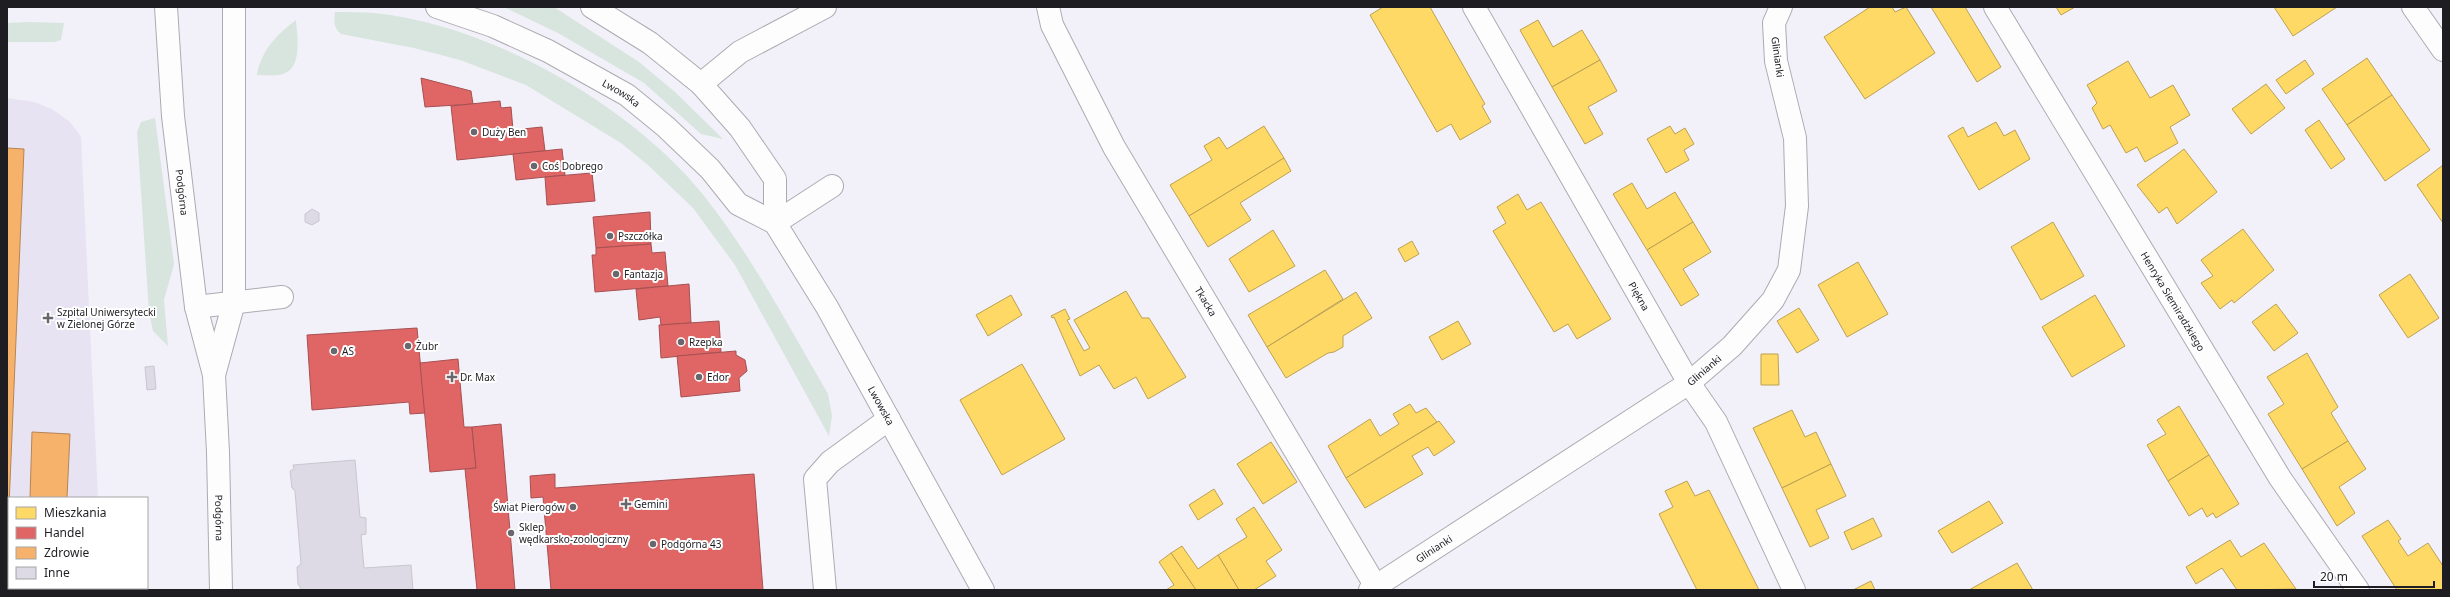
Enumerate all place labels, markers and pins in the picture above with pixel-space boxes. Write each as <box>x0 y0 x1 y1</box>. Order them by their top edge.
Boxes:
place label: Duży Ben <box>482 125 526 139</box>
marker: Duży Ben <box>469 127 479 137</box>
place label: Coś Dobrego <box>542 159 603 173</box>
marker: Coś Dobrego <box>529 161 539 171</box>
place label: Pszczółka <box>618 229 663 243</box>
marker: Pszczółka <box>605 231 615 241</box>
place label: Fantazja <box>624 267 663 281</box>
marker: Fantazja <box>611 269 621 279</box>
place label: Szpital Uniwersytecki w Zielonej Górze <box>57 305 156 331</box>
marker: Szpital Uniwersytecki w Zielonej Górze <box>42 312 54 324</box>
place label: Rzepka <box>689 335 723 349</box>
marker: Rzepka <box>676 337 686 347</box>
place label: Żubr <box>416 339 438 353</box>
marker: Żubr <box>403 341 413 351</box>
place label: AS <box>342 344 354 358</box>
marker: AS <box>329 346 339 356</box>
place label: Dr. Max <box>460 370 496 384</box>
place label: Edor <box>707 370 729 384</box>
marker: Dr. Max <box>447 372 457 382</box>
marker: Edor <box>694 372 704 382</box>
place label: Gemini <box>634 497 668 511</box>
marker: Gemini <box>621 499 631 509</box>
place label: Świat Pierogów <box>493 500 565 514</box>
marker: Świat Pierogów <box>568 502 578 512</box>
place label: Sklep wędkarsko-zoologiczny <box>519 520 629 546</box>
marker: Sklep wędkarsko-zoologiczny <box>506 528 516 538</box>
place label: Podgórna 43 <box>661 537 722 551</box>
marker: Podgórna 43 <box>648 539 658 549</box>

